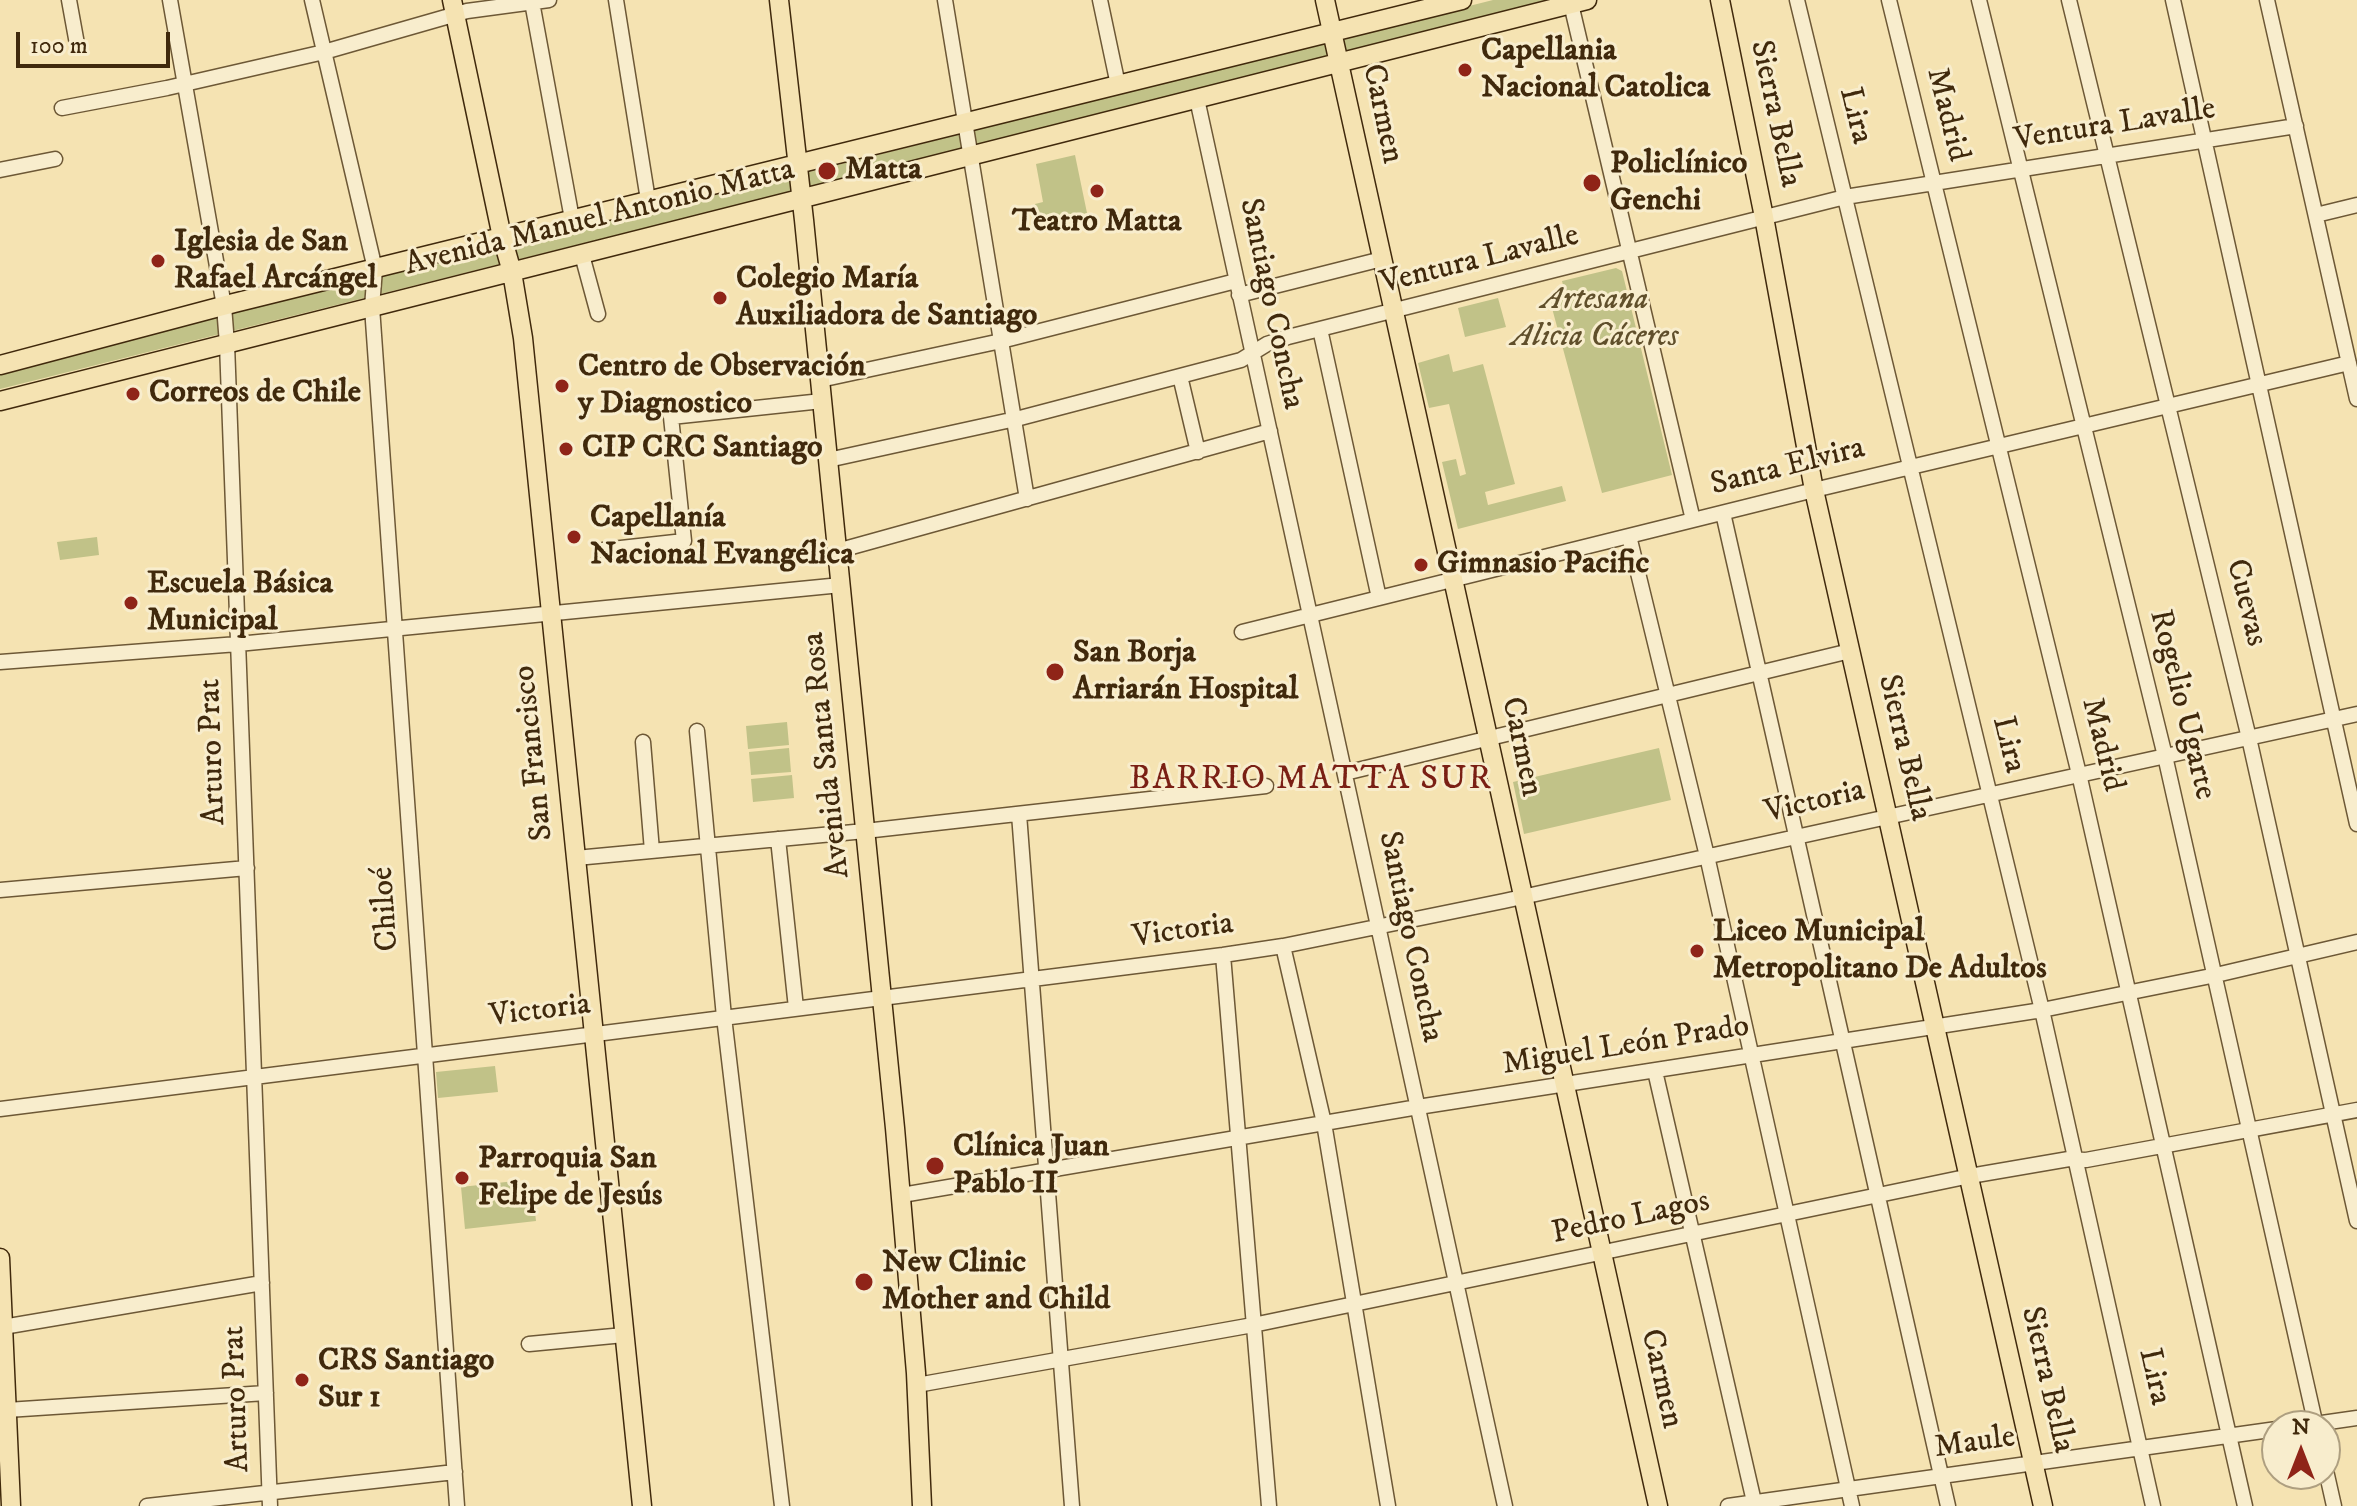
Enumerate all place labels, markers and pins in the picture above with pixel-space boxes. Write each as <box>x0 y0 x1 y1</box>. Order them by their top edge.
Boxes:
place label: Capellania Nacional Catolica <box>1481 33 1710 108</box>
marker: Capellania Nacional Catolica <box>1456 61 1474 79</box>
place label: Policlínico Genchi <box>1610 146 1747 221</box>
place label: Matta <box>845 152 922 190</box>
marker: Matta <box>816 160 838 182</box>
marker: Policlínico Genchi <box>1581 172 1603 194</box>
marker: Teatro Matta <box>1088 182 1106 200</box>
place label: Teatro Matta <box>1012 204 1182 242</box>
place label: Iglesia de San Rafael Arcángel <box>174 224 377 299</box>
marker: Iglesia de San Rafael Arcángel <box>149 252 167 270</box>
place label: Colegio María Auxiliadora de Santiago <box>736 261 1037 336</box>
marker: Colegio María Auxiliadora de Santiago <box>711 289 729 307</box>
place label: Centro de Observación y Diagnostico <box>578 349 866 424</box>
place label: Correos de Chile <box>149 375 361 413</box>
marker: Centro de Observación y Diagnostico <box>553 377 571 395</box>
marker: Correos de Chile <box>124 385 142 403</box>
place label: CIP CRC Santiago <box>582 430 823 468</box>
marker: CIP CRC Santiago <box>557 440 575 458</box>
place label: Capellanía Nacional Evangélica <box>590 500 854 575</box>
marker: Capellanía Nacional Evangélica <box>565 528 583 546</box>
place label: Gimnasio Pacific <box>1437 546 1649 584</box>
marker: Gimnasio Pacific <box>1412 556 1430 574</box>
place label: Escuela Básica Municipal <box>147 566 333 641</box>
marker: Escuela Básica Municipal <box>122 594 140 612</box>
place label: San Borja Arriarán Hospital <box>1073 635 1298 710</box>
marker: San Borja Arriarán Hospital <box>1044 661 1066 683</box>
place label: Liceo Municipal Metropolitano De Adultos <box>1713 914 2047 989</box>
marker: Liceo Municipal Metropolitano De Adultos <box>1688 942 1706 960</box>
place label: Clínica Juan Pablo II <box>953 1129 1109 1204</box>
place label: Parroquia San Felipe de Jesús <box>478 1141 662 1216</box>
marker: Clínica Juan Pablo II <box>924 1155 946 1177</box>
marker: Parroquia San Felipe de Jesús <box>453 1169 471 1187</box>
place label: New Clinic Mother and Child <box>882 1245 1110 1320</box>
marker: New Clinic Mother and Child <box>853 1271 875 1293</box>
place label: CRS Santiago Sur 1 <box>318 1343 494 1418</box>
marker: CRS Santiago Sur 1 <box>293 1371 311 1389</box>

